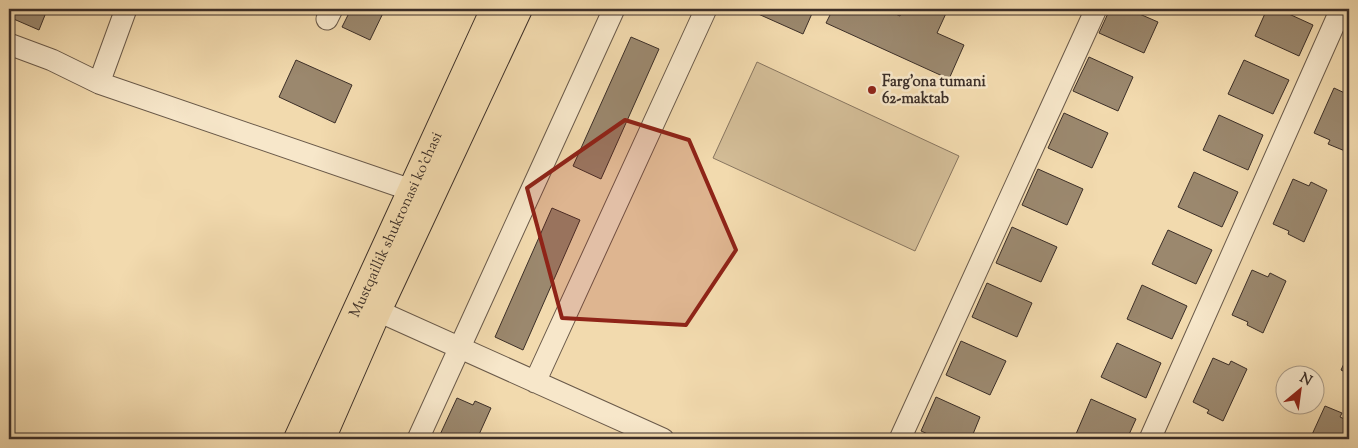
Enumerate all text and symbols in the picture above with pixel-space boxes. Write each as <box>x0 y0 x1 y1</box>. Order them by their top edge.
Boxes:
place label: Farg'ona tumani 62-maktab <box>882 72 987 110</box>
marker: Farg'ona tumani 62-maktab <box>866 84 878 96</box>
street label: Mustqaillik shukronasi ko'chasi <box>345 129 448 321</box>
north arrow <box>1276 366 1326 416</box>
text: N <box>1296 369 1315 392</box>

